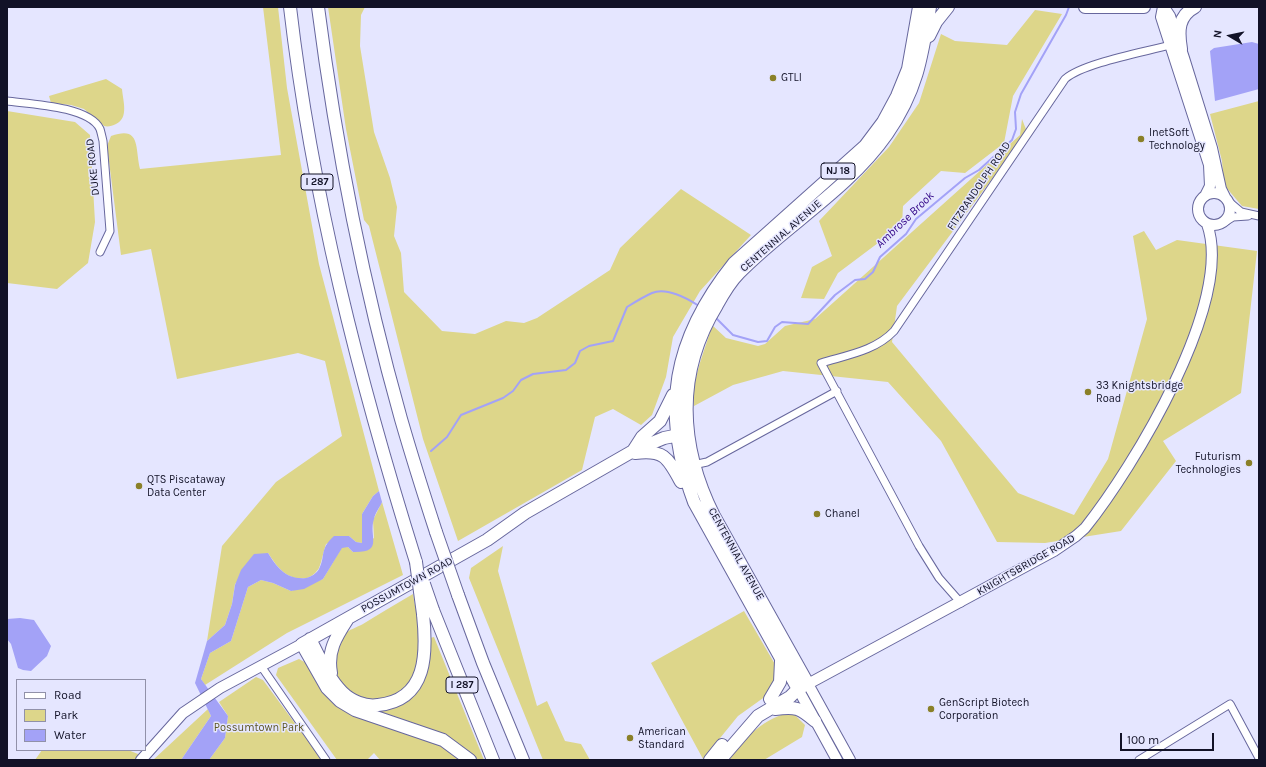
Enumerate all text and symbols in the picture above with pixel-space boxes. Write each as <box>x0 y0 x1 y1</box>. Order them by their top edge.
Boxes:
north arrow <box>1210 16 1250 56</box>
text: N <box>1211 29 1225 39</box>
place label: GTLI <box>781 71 802 85</box>
marker: GTLI <box>768 73 778 83</box>
place label: InetSoft Technology <box>1149 126 1205 152</box>
marker: InetSoft Technology <box>1136 134 1146 144</box>
street label: DUKE ROAD <box>83 138 103 196</box>
street label: FITZRANDOLPH ROAD <box>944 139 1014 233</box>
road number: NJ 18 <box>821 163 855 179</box>
road number: I 287 <box>301 174 333 190</box>
water label: Ambrose Brook <box>873 189 937 251</box>
street label: CENTENNIAL AVENUE <box>738 197 824 275</box>
place label: 33 Knightsbridge Road <box>1096 379 1183 405</box>
marker: 33 Knightsbridge Road <box>1083 387 1093 397</box>
place label: Futurism Technologies <box>1176 450 1241 476</box>
marker: Futurism Technologies <box>1244 458 1254 468</box>
place label: QTS Piscataway Data Center <box>147 473 225 499</box>
marker: QTS Piscataway Data Center <box>134 481 144 491</box>
street label: CENTENNIAL AVENUE <box>705 505 767 603</box>
place label: Chanel <box>825 507 860 521</box>
marker: Chanel <box>812 509 822 519</box>
street label: KNIGHTSBRIDGE ROAD <box>975 532 1077 598</box>
street label: POSSUMTOWN ROAD <box>359 554 455 616</box>
road number: I 287 <box>446 677 478 693</box>
legend <box>16 679 146 751</box>
text: Road <box>54 688 82 702</box>
place label: GenScript Biotech Corporation <box>939 696 1029 722</box>
marker: GenScript Biotech Corporation <box>926 704 936 714</box>
text: Park <box>54 708 78 722</box>
park label: Possumtown Park <box>214 721 304 735</box>
place label: American Standard <box>638 725 686 751</box>
scale bar <box>1122 725 1216 751</box>
text: Water <box>54 728 86 742</box>
marker: American Standard <box>625 733 635 743</box>
text: 100 m <box>1127 733 1159 747</box>

